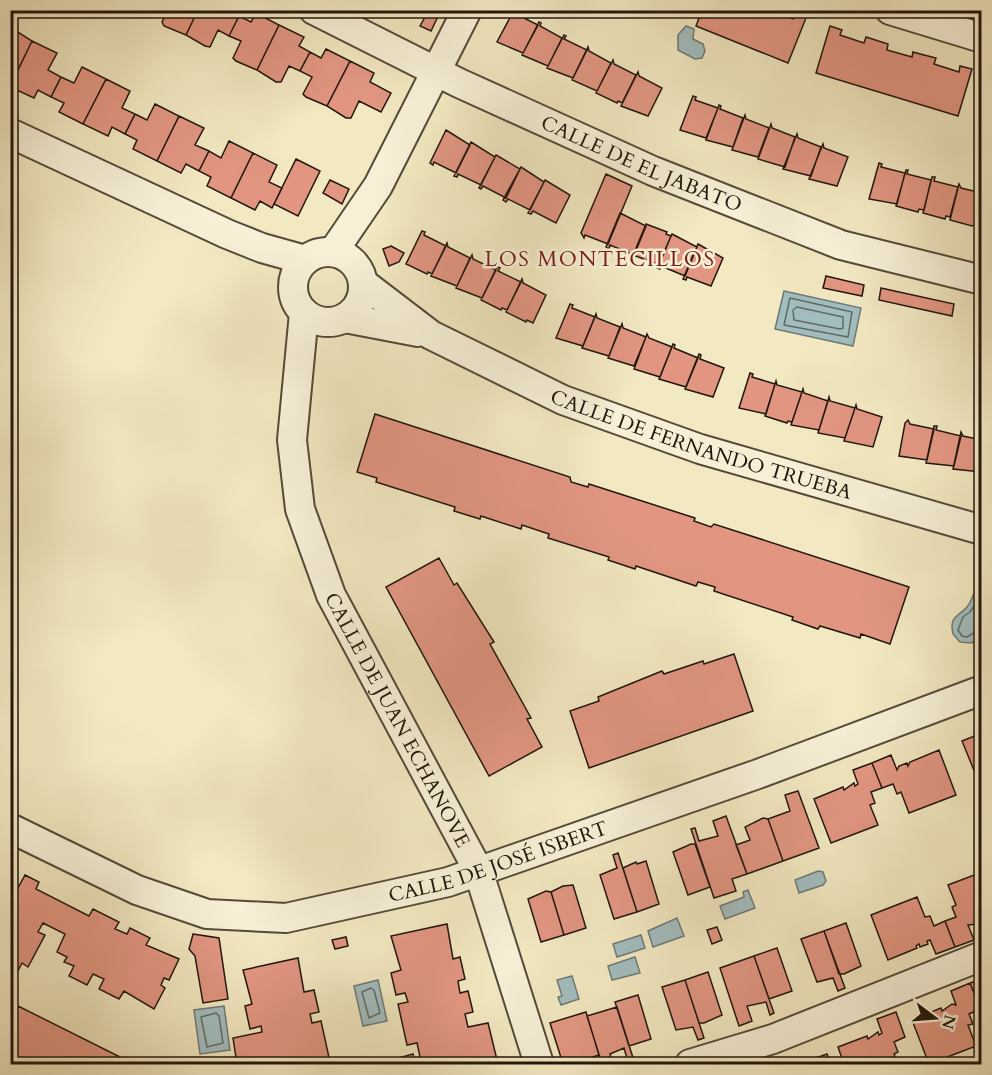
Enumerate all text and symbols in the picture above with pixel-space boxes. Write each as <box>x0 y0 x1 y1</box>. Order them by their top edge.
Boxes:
street label: CALLE DE EL JABATO <box>537 109 746 218</box>
district label: LOS MONTECILLOS <box>484 245 716 274</box>
street label: CALLE DE FERNANDO TRUEBA <box>546 382 856 506</box>
street label: CALLE DE JUAN ECHANOVE <box>319 588 477 852</box>
street label: CALLE DE JOSÉ ISBERT <box>386 814 611 908</box>
north arrow <box>905 988 965 1048</box>
text: N <box>936 1012 961 1032</box>

